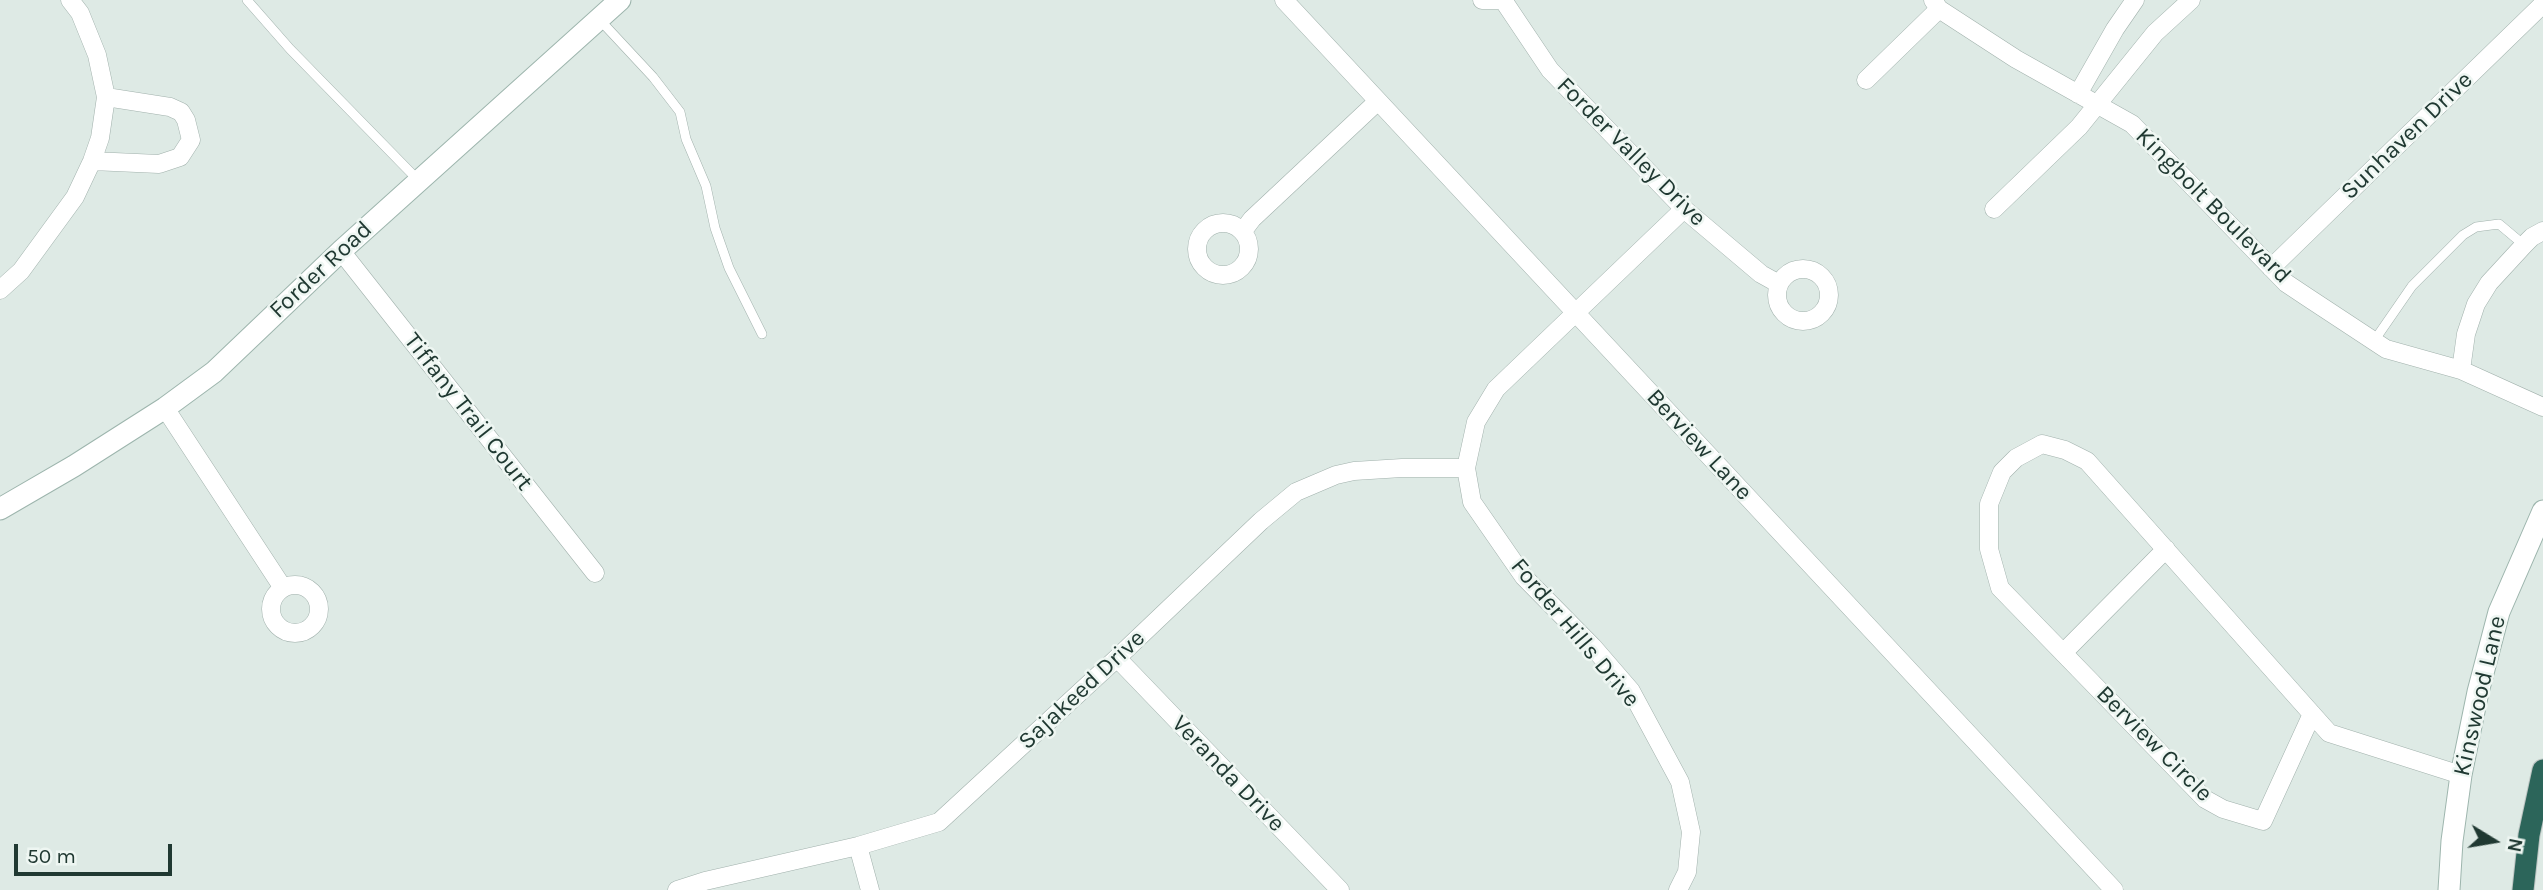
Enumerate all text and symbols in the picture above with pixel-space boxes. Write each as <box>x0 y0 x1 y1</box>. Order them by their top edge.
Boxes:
street label: Sunhaven Drive <box>2335 66 2479 206</box>
street label: Forder Valley Drive <box>1550 71 1712 233</box>
street label: Kingbolt Boulevard <box>2129 122 2297 290</box>
street label: Forder Road <box>264 215 378 325</box>
street label: Tiffany Trail Court <box>398 328 538 496</box>
street label: Berview Lane <box>1640 383 1758 507</box>
street label: Forder Hills Drive <box>1504 553 1646 713</box>
street label: Kinswood Lane <box>2448 613 2512 779</box>
street label: Sajakeed Drive <box>1013 624 1151 756</box>
street label: Berview Circle <box>2090 680 2218 808</box>
street label: Veranda Drive <box>1165 710 1291 838</box>
north arrow <box>2459 806 2529 876</box>
scale bar <box>18 830 175 874</box>
text: N <box>2503 836 2527 854</box>
text: 50 m <box>27 844 76 868</box>

